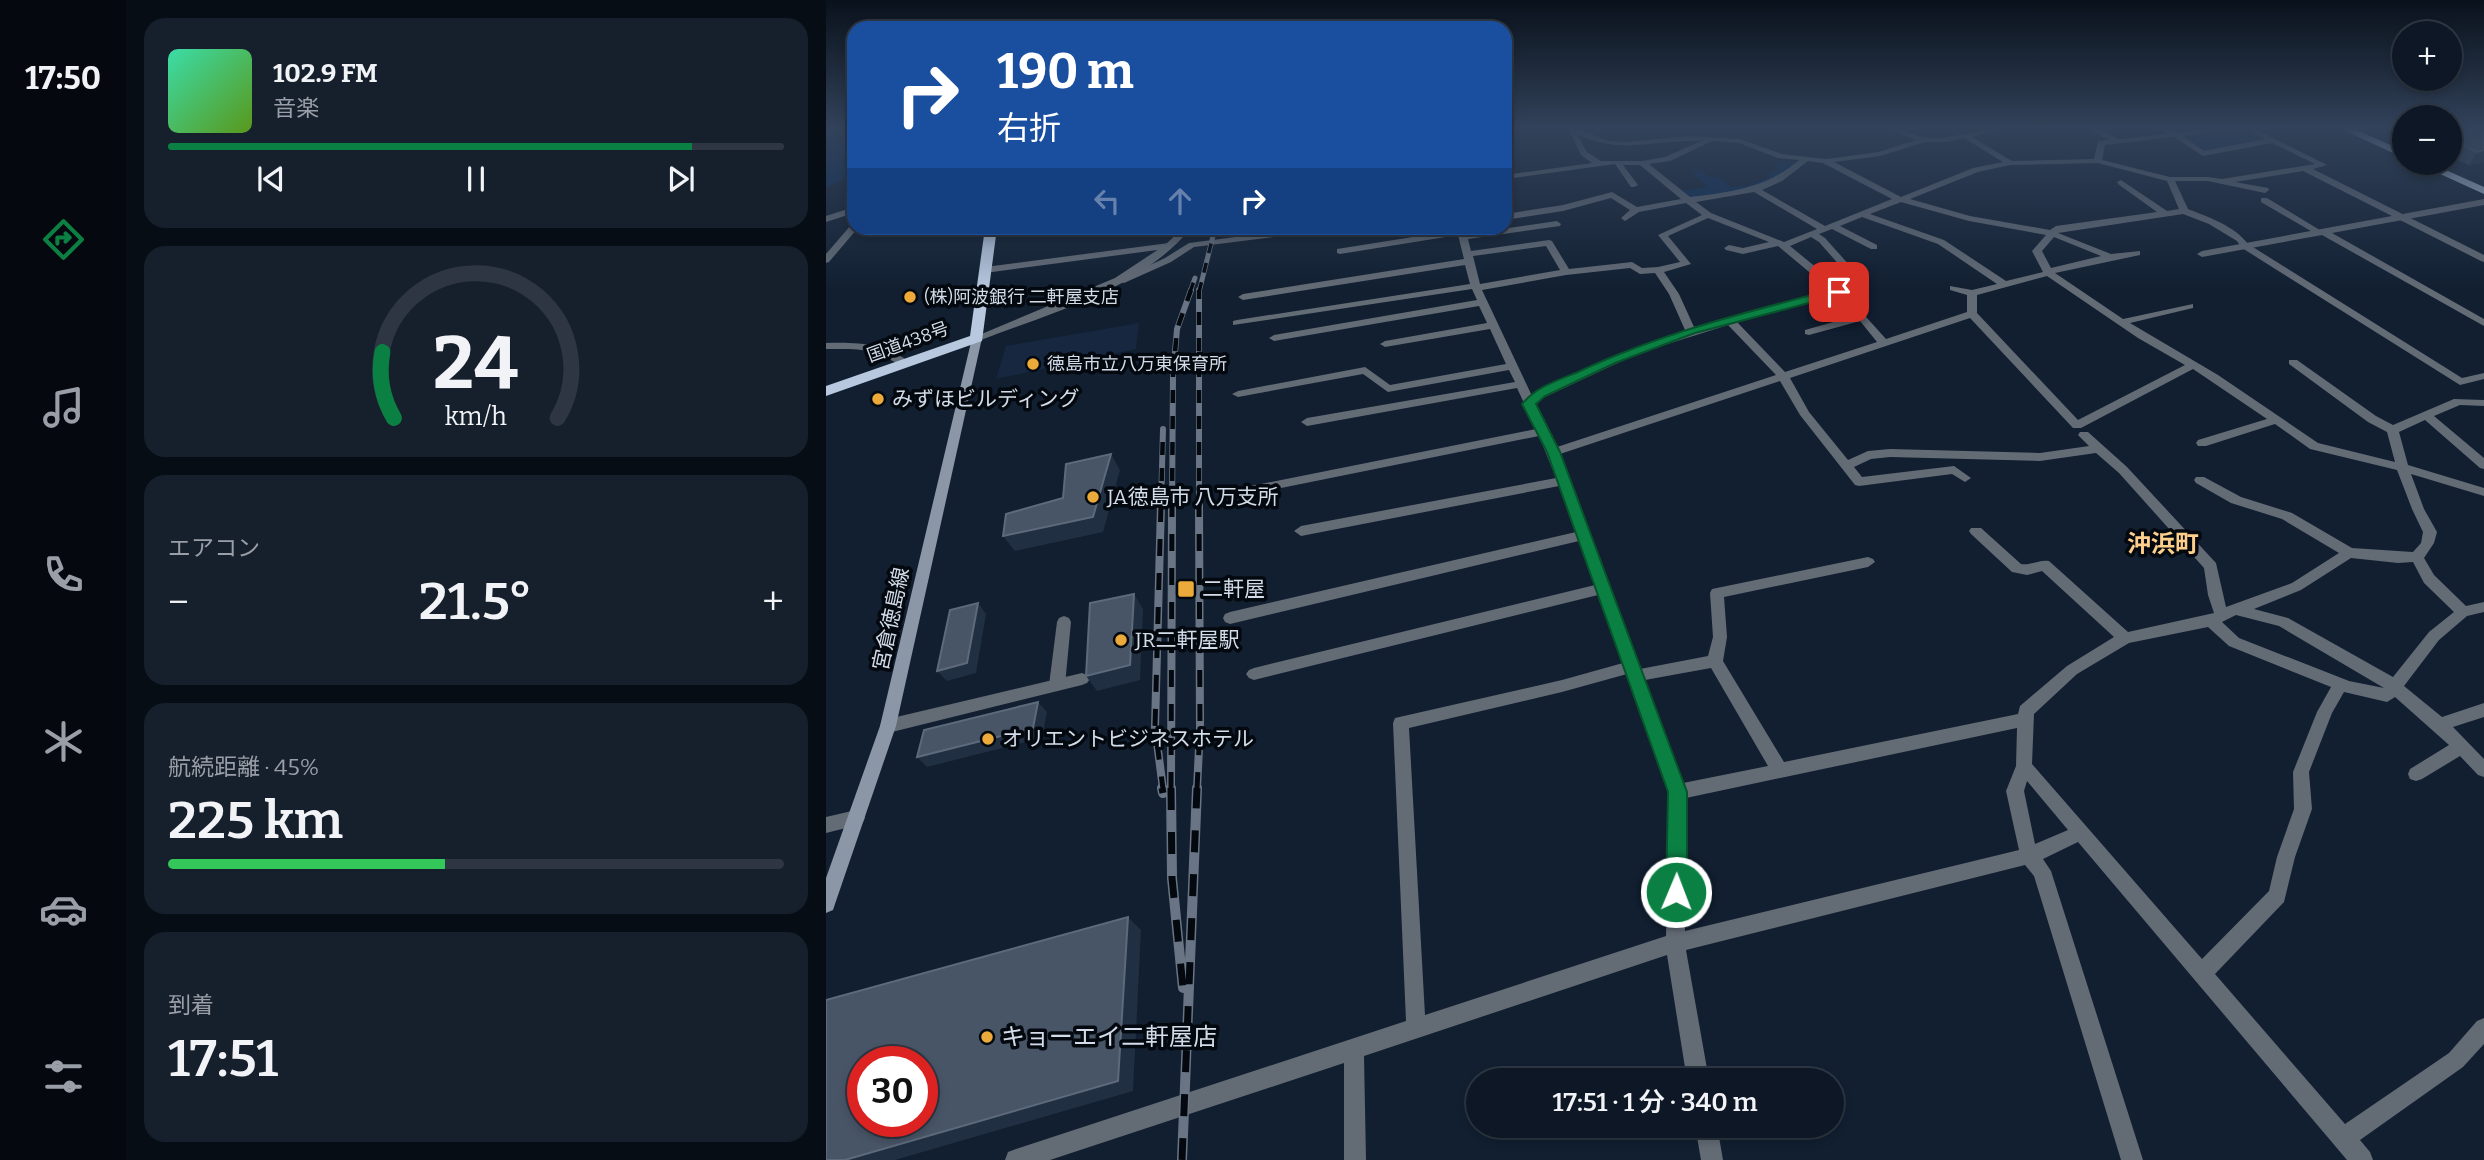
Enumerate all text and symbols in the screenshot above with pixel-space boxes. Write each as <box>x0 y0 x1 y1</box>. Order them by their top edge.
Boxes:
map controls <box>2392 21 2462 175</box>
button: + <box>2392 21 2462 91</box>
text: 190 m <box>997 42 1134 101</box>
icon: right <box>882 49 973 140</box>
text: 102.9 FM <box>273 58 378 89</box>
text: 17:50 <box>25 59 101 97</box>
text: 音楽 <box>273 94 319 122</box>
button: − <box>2392 105 2462 175</box>
text: 右折 <box>997 109 1061 147</box>
icon: previous <box>252 160 290 198</box>
icon: pause <box>457 160 495 198</box>
icon: next <box>662 160 700 198</box>
icon: left <box>1088 182 1126 220</box>
icon: ahead <box>1161 182 1199 220</box>
icon: right <box>1234 182 1272 220</box>
icon: directions <box>39 215 88 264</box>
pin <box>1809 262 1869 322</box>
icon: arrive <box>1820 273 1858 311</box>
place label: (株)阿波銀行 二軒屋支店 <box>924 286 1119 308</box>
marker: (株)阿波銀行 二軒屋支店 <box>902 289 918 305</box>
street label: 国道438号 <box>864 317 952 367</box>
text: 24 <box>433 320 519 407</box>
place label: 徳島市立八万東保育所 <box>1047 353 1227 375</box>
marker: 徳島市立八万東保育所 <box>1025 356 1041 372</box>
icon: music <box>39 383 88 432</box>
place label: みずほビルディング <box>892 386 1080 412</box>
marker: みずほビルディング <box>870 391 886 407</box>
text: km/h <box>445 401 507 431</box>
place label: JA徳島市 八万支所 <box>1106 484 1279 510</box>
marker: JA徳島市 八万支所 <box>1085 489 1101 505</box>
district label: 沖浜町 <box>2127 530 2199 558</box>
text: エアコン <box>168 534 260 562</box>
icon: phone <box>39 550 88 599</box>
street label: 宮倉徳島線 <box>867 565 915 673</box>
text: 21.5° <box>419 570 532 633</box>
place label: 二軒屋 <box>1202 576 1265 602</box>
text: − <box>168 579 189 625</box>
text: + <box>762 579 784 625</box>
marker: 二軒屋 <box>1176 579 1196 599</box>
place label: JR二軒屋駅 <box>1134 627 1240 653</box>
marker: JR二軒屋駅 <box>1113 632 1129 648</box>
icon: climate <box>39 717 88 766</box>
place label: オリエントビジネスホテル <box>1002 726 1254 752</box>
marker: オリエントビジネスホテル <box>980 731 996 747</box>
text: 航続距離 · 45% <box>168 753 319 781</box>
text: 225 km <box>168 789 343 852</box>
position arrow <box>1639 855 1713 929</box>
icon: car <box>39 885 88 934</box>
text: 到着 <box>168 991 214 1019</box>
place label: キョーエイ二軒屋店 <box>1001 1023 1217 1051</box>
text: 17:51 <box>168 1027 278 1090</box>
marker: キョーエイ二軒屋店 <box>979 1029 995 1045</box>
speed limit sign: 30 <box>847 1046 938 1137</box>
icon: filters <box>39 1052 88 1101</box>
text: 17:51 · 1 分 · 340 m <box>1553 1087 1757 1118</box>

